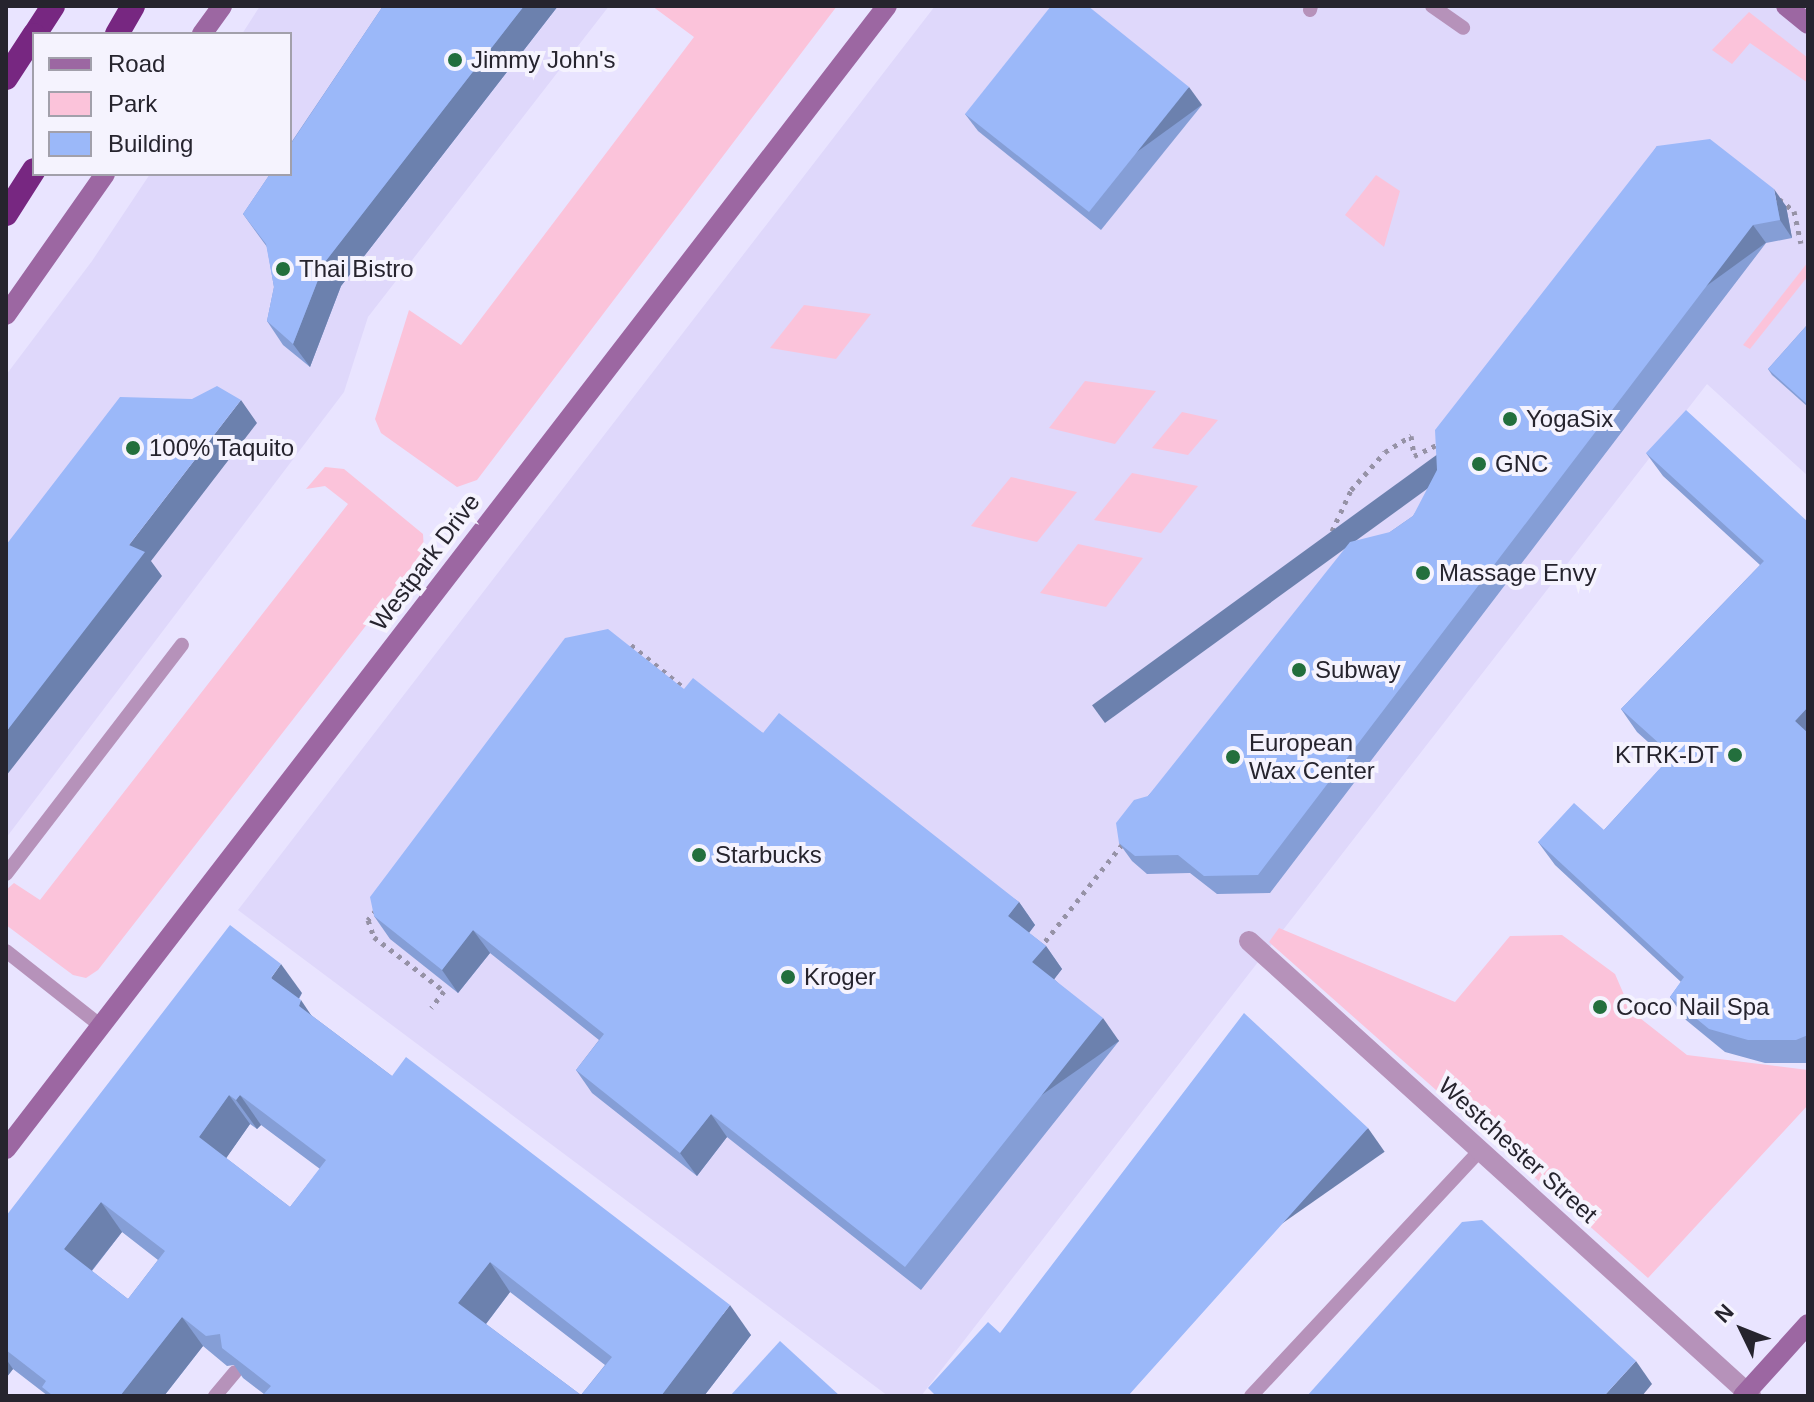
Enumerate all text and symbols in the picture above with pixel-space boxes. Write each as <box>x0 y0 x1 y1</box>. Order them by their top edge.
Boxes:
legend <box>32 32 292 176</box>
place label: Jimmy John's <box>471 46 616 74</box>
text: Road <box>108 50 165 77</box>
marker: Jimmy John's <box>446 51 464 69</box>
text: Park <box>108 90 157 117</box>
text: Building <box>108 130 193 157</box>
place label: Thai Bistro <box>299 255 414 283</box>
marker: Thai Bistro <box>274 260 292 278</box>
place label: YogaSix <box>1526 405 1613 433</box>
marker: YogaSix <box>1501 410 1519 428</box>
place label: 100% Taquito <box>149 434 294 462</box>
marker: 100% Taquito <box>124 439 142 457</box>
place label: GNC <box>1495 450 1548 478</box>
marker: GNC <box>1470 455 1488 473</box>
street label: Westpark Drive <box>364 488 486 636</box>
place label: Massage Envy <box>1439 559 1596 587</box>
marker: Massage Envy <box>1414 564 1432 582</box>
place label: Subway <box>1315 656 1400 684</box>
marker: Subway <box>1290 661 1308 679</box>
place label: European Wax Center <box>1249 729 1375 785</box>
place label: KTRK-DT <box>1615 741 1719 769</box>
marker: KTRK-DT <box>1726 746 1744 764</box>
marker: European Wax Center <box>1224 748 1242 766</box>
place label: Starbucks <box>715 841 822 869</box>
marker: Starbucks <box>690 846 708 864</box>
place label: Kroger <box>804 963 876 991</box>
marker: Kroger <box>779 968 797 986</box>
place label: Coco Nail Spa <box>1616 993 1769 1021</box>
marker: Coco Nail Spa <box>1591 998 1609 1016</box>
street label: Westchester Street <box>1433 1071 1603 1229</box>
north arrow <box>1702 1290 1782 1370</box>
text: N <box>1710 1299 1739 1328</box>

